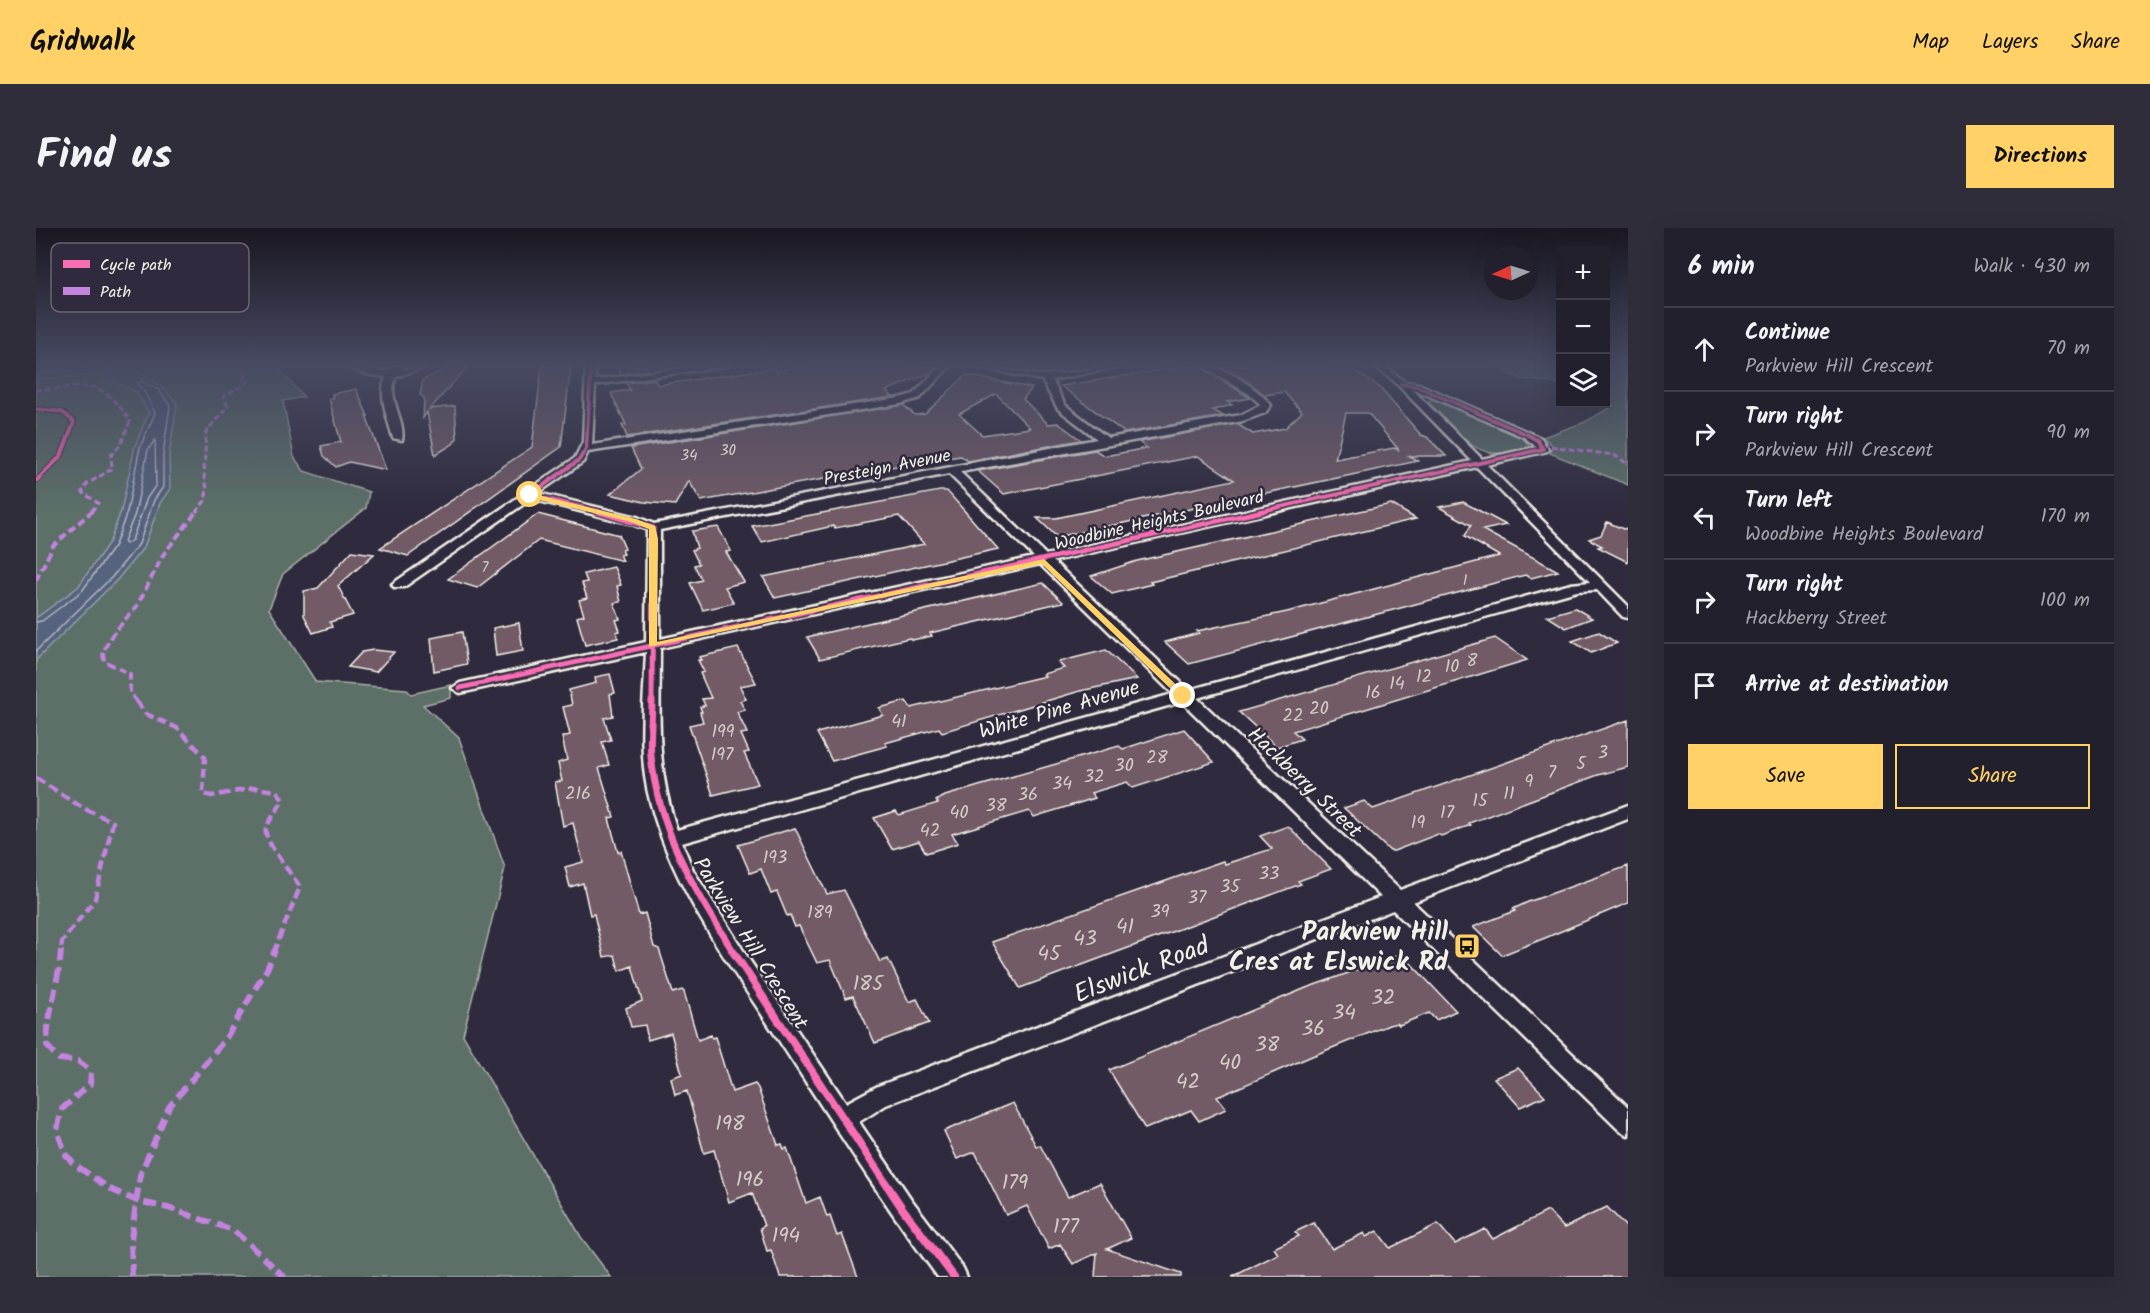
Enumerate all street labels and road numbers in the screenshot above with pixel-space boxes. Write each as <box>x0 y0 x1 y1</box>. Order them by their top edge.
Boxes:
street label: Presteign Avenue <box>821 442 953 495</box>
street label: Woodbine Heights Boulevard <box>1052 483 1268 560</box>
street label: White Pine Avenue <box>975 672 1144 749</box>
street label: Hackberry Street <box>1239 719 1370 847</box>
street label: Parkview Hill Crescent <box>683 851 817 1037</box>
street label: Elswick Road <box>1068 925 1217 1016</box>

